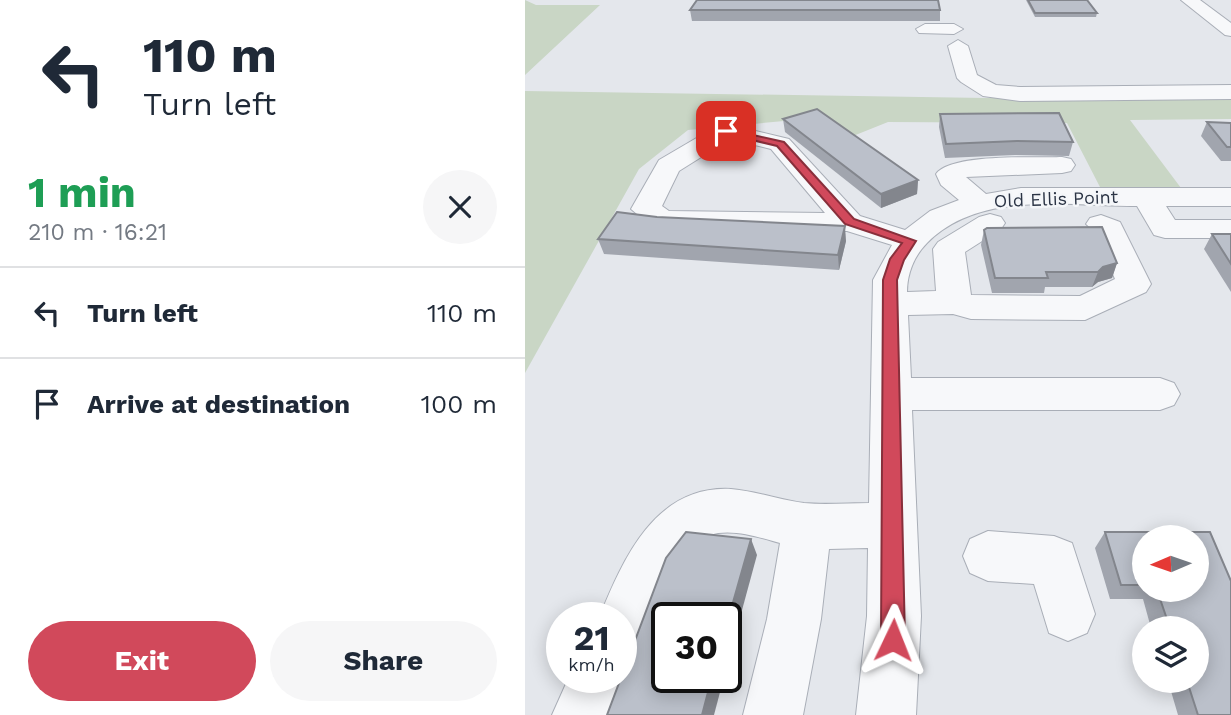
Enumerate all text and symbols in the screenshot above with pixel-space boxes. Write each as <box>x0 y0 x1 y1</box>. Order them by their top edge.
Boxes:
text: 110 m <box>143 26 277 84</box>
icon: left <box>28 28 119 119</box>
text: Turn left <box>143 85 276 123</box>
pin <box>696 101 756 161</box>
icon: arrive <box>707 112 745 150</box>
text: 1 min <box>28 168 136 217</box>
button: close <box>423 170 497 244</box>
street label: Old Ellis Point <box>994 186 1119 211</box>
text: 210 m · 16:21 <box>28 219 167 246</box>
icon: left <box>28 294 66 332</box>
text: Turn left <box>87 298 198 328</box>
text: 110 m <box>427 298 497 328</box>
icon: arrive <box>28 385 66 423</box>
text: Arrive at destination <box>87 389 350 419</box>
text: 100 m <box>421 389 497 419</box>
north arrow <box>1132 525 1209 602</box>
map controls <box>1132 525 1209 693</box>
speed limit sign: 30 <box>651 602 742 693</box>
position arrow <box>856 603 930 677</box>
button: layers <box>1132 616 1209 693</box>
text: 21 <box>574 617 609 659</box>
button: Exit <box>28 621 256 701</box>
button: Share <box>270 621 497 701</box>
text: km/h <box>568 654 615 675</box>

